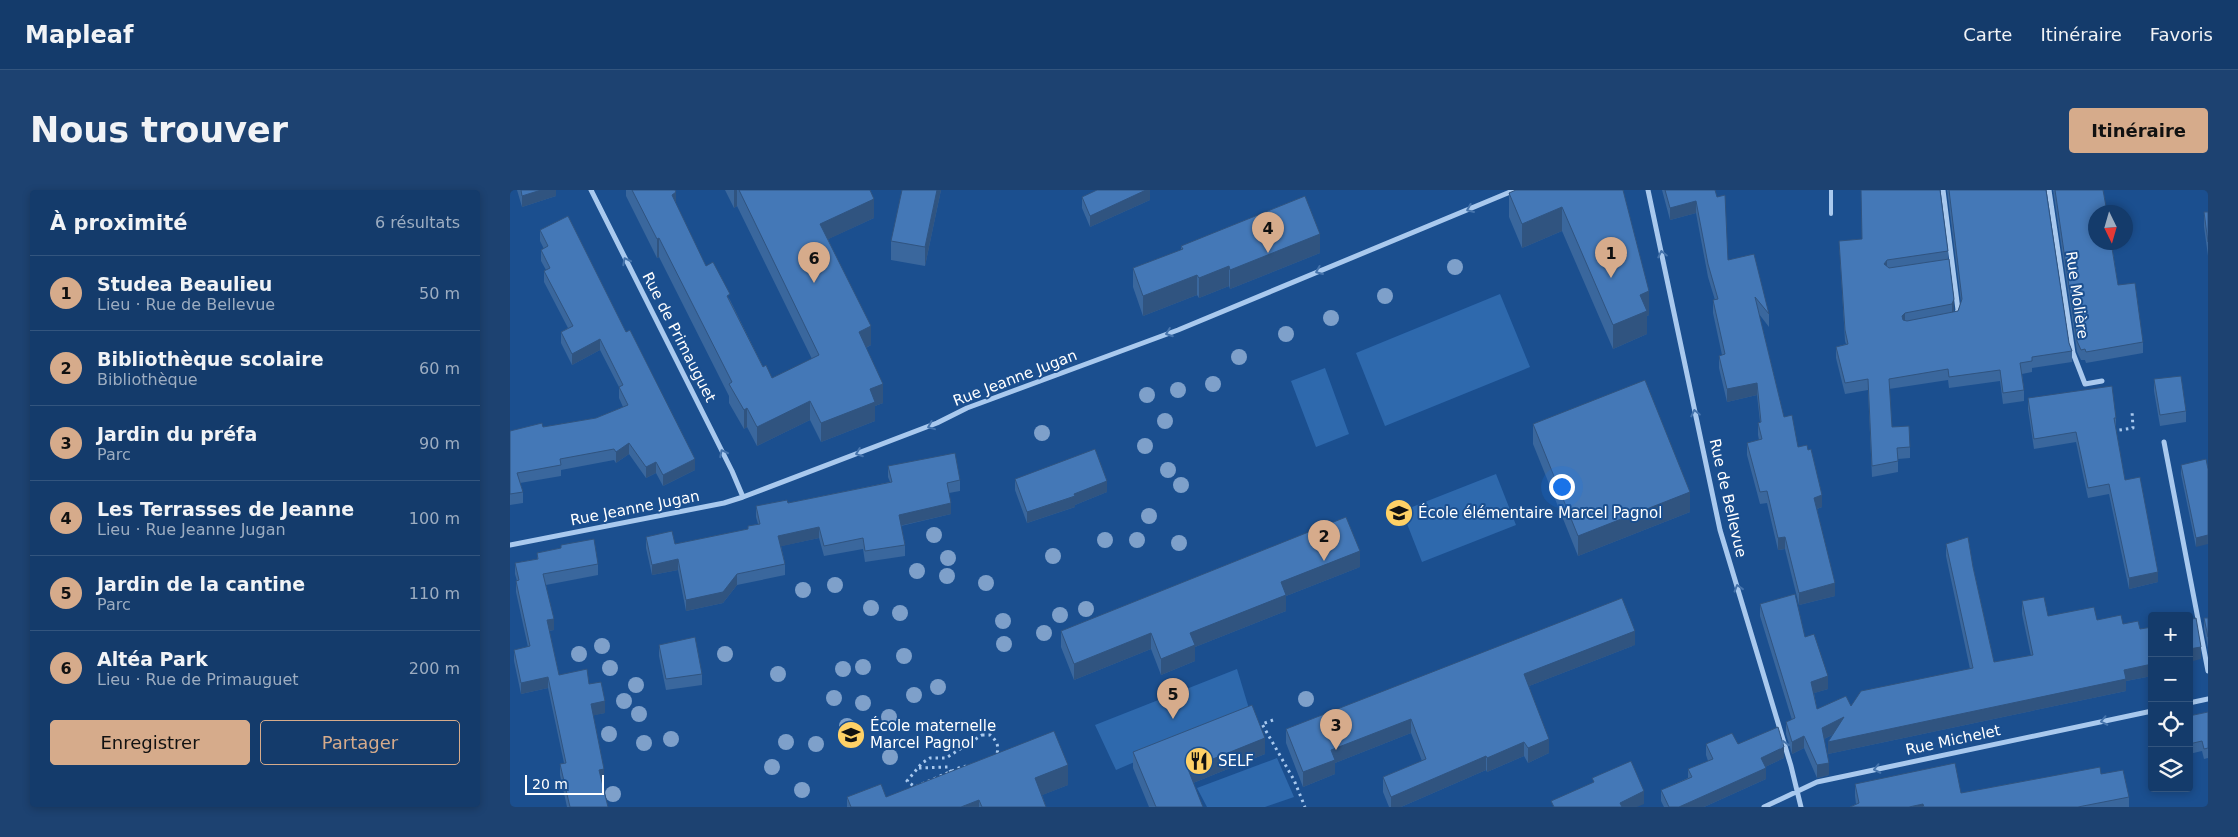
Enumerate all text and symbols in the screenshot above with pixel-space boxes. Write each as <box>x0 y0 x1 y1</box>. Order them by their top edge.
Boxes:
text: Mapleaf <box>25 21 133 49</box>
text: Carte <box>1963 24 2012 45</box>
text: Itinéraire <box>2040 24 2122 45</box>
text: Favoris <box>2150 24 2213 45</box>
button: Itinéraire <box>2069 108 2208 153</box>
text: Nous trouver <box>30 110 288 150</box>
one-way arrow <box>1466 202 1475 213</box>
north arrow <box>2088 205 2133 250</box>
text: À proximité <box>50 211 187 235</box>
pin: 4 <box>1252 212 1284 253</box>
text: 6 résultats <box>375 213 460 232</box>
pin: 1 <box>1595 237 1627 278</box>
pin: 6 <box>798 242 830 283</box>
one-way arrow <box>1657 250 1668 259</box>
street label: Rue Molière <box>2062 250 2092 340</box>
one-way arrow <box>622 257 632 266</box>
one-way arrow <box>1316 265 1324 275</box>
street label: Rue de Primauguet <box>638 269 720 405</box>
text: Studea Beaulieu <box>97 273 272 295</box>
text: 1 <box>60 284 72 303</box>
text: 50 m <box>419 284 460 303</box>
text: Lieu · Rue de Bellevue <box>97 295 275 314</box>
one-way arrow <box>1165 327 1174 337</box>
street label: Rue Jeanne Jugan <box>951 346 1079 410</box>
text: Bibliothèque scolaire <box>97 348 324 370</box>
text: 2 <box>60 359 72 378</box>
text: 60 m <box>419 359 460 378</box>
text: Bibliothèque <box>97 370 198 389</box>
one-way arrow <box>1691 409 1701 418</box>
one-way arrow <box>927 419 936 430</box>
text: Jardin du préfa <box>97 423 257 445</box>
text: 3 <box>60 434 72 453</box>
text: 90 m <box>419 434 460 453</box>
street label: Rue de Bellevue <box>1706 437 1750 559</box>
text: Parc <box>97 445 131 464</box>
one-way arrow <box>855 447 863 457</box>
one-way arrow <box>719 449 729 458</box>
your location <box>1549 474 1575 500</box>
street label: Rue Jeanne Jugan <box>569 487 701 529</box>
text: Les Terrasses de Jeanne <box>97 498 354 520</box>
school or university icon: École élémentaire Marcel Pagnol <box>1384 498 1414 528</box>
place label: École élémentaire Marcel Pagnol <box>1418 503 1662 522</box>
text: 4 <box>60 509 72 528</box>
text: 100 m <box>409 509 460 528</box>
text: Lieu · Rue Jeanne Jugan <box>97 520 286 539</box>
pin: 2 <box>1308 520 1340 561</box>
text: Jardin de la cantine <box>97 573 305 595</box>
text: 5 <box>60 584 72 603</box>
text: 110 m <box>409 584 460 603</box>
one-way arrow <box>1733 584 1743 593</box>
text: Parc <box>97 595 131 614</box>
map controls <box>2148 612 2193 792</box>
button: + <box>2148 612 2193 657</box>
text: Altéa Park <box>97 648 208 670</box>
button: − <box>2148 657 2193 702</box>
text: 6 <box>60 659 72 678</box>
text: 200 m <box>409 659 460 678</box>
text: Lieu · Rue de Primauguet <box>97 670 299 689</box>
pin: 5 <box>1157 678 1189 719</box>
button: locate <box>2148 702 2193 747</box>
pin: 3 <box>1320 709 1352 750</box>
one-way arrow <box>2100 715 2108 726</box>
place label: École maternelle Marcel Pagnol <box>870 716 996 752</box>
button: Enregistrer <box>50 720 250 765</box>
button: Partager <box>260 720 460 765</box>
school or university icon: École maternelle Marcel Pagnol <box>836 720 866 750</box>
street label: Rue Michelet <box>1904 721 2002 759</box>
one-way arrow <box>1780 740 1790 748</box>
restaurant icon: SELF <box>1184 746 1214 776</box>
button: layers <box>2148 747 2193 792</box>
place label: SELF <box>1218 752 1254 770</box>
one-way arrow <box>1872 763 1881 774</box>
scale bar <box>525 772 604 795</box>
text: 20 m <box>532 776 568 792</box>

